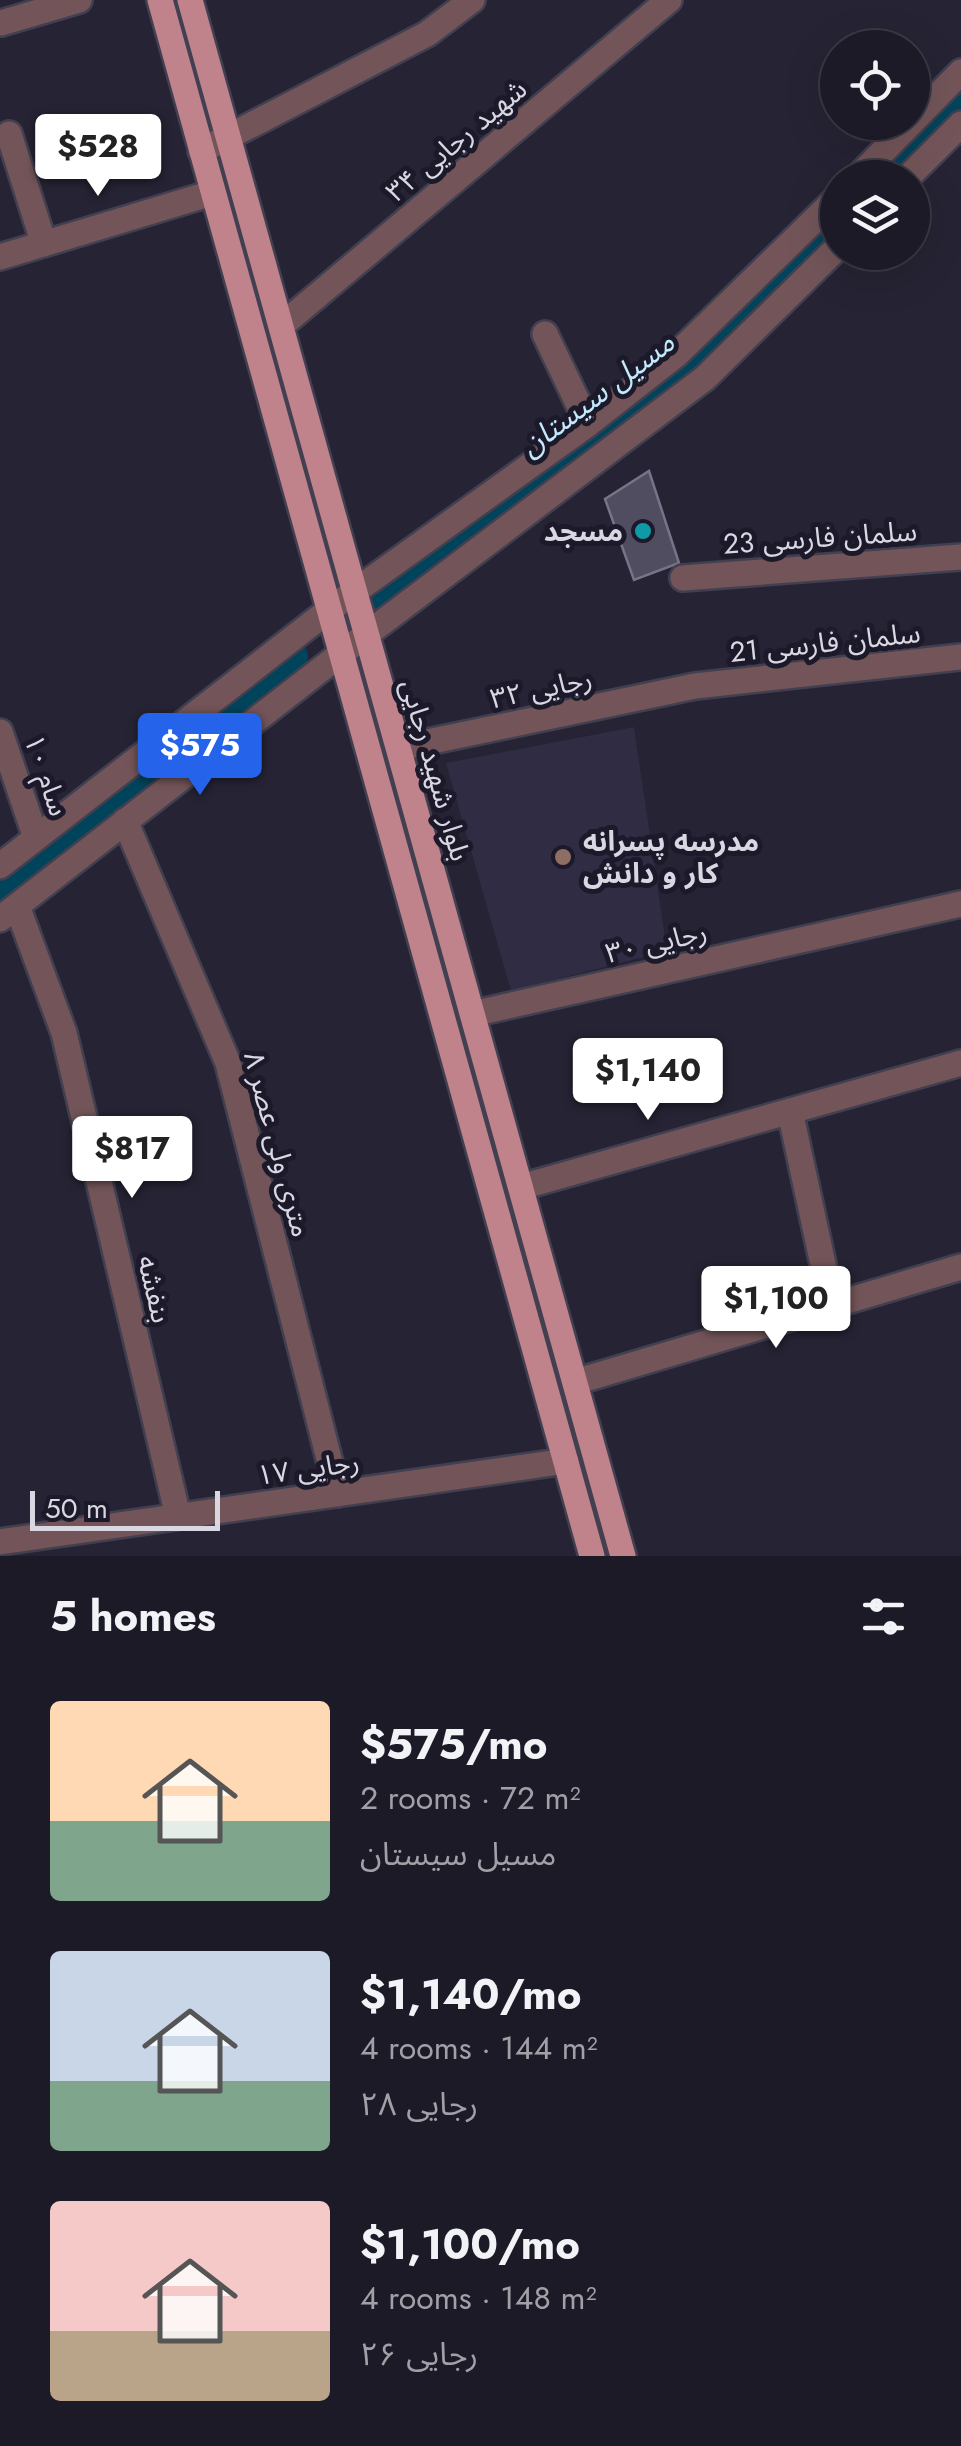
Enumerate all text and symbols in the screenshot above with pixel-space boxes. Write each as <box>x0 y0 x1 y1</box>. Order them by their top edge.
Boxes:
map controls <box>820 30 930 270</box>
button: locate <box>820 30 930 140</box>
street label: شهید رجایی ۳۴ <box>377 69 536 212</box>
pin: $528 <box>39 114 157 199</box>
text: $528 <box>57 123 139 169</box>
button: layers <box>820 160 930 270</box>
water label: مسیل سیستان <box>510 321 683 466</box>
street label: سلمان فارسی 23 <box>722 510 919 565</box>
place label: مسجد <box>544 511 623 552</box>
marker: مسجد <box>632 520 654 542</box>
street label: سلمان فارسی 21 <box>727 612 923 673</box>
street label: رجایی ۳۲ <box>486 658 596 719</box>
street label: بلوار شهید رجایی <box>390 675 481 866</box>
pin: $575 <box>141 713 259 798</box>
text: $575 <box>160 722 240 768</box>
street label: سام ۱۰ <box>13 729 80 822</box>
place label: مدرسه پسرانه کار و دانش <box>583 821 759 894</box>
marker: مدرسه پسرانه کار و دانش <box>552 846 574 868</box>
street label: رجایی ۳۰ <box>601 911 711 974</box>
pin: $1,140 <box>567 1038 729 1123</box>
street label: ۸ متری ولی عصر <box>233 1047 322 1242</box>
text: $1,140 <box>595 1047 701 1093</box>
pin: $817 <box>73 1116 191 1201</box>
text: $817 <box>94 1125 170 1171</box>
street label: بنفشه <box>127 1251 182 1327</box>
pin: $1,100 <box>695 1266 857 1351</box>
text: $1,100 <box>723 1275 829 1321</box>
street label: رجایی ۱۷ <box>254 1441 362 1496</box>
scale bar <box>30 1486 220 1530</box>
text: 50 m <box>45 1488 108 1529</box>
text: 5 homes <box>50 1586 216 1647</box>
icon: filters <box>856 1589 911 1644</box>
text: $575/mo <box>360 1714 547 1775</box>
icon: home <box>130 1741 250 1861</box>
text: 2 rooms · 72 m² <box>360 1775 581 1821</box>
text: مسیل سیستان <box>360 1831 556 1877</box>
text: $1,140/mo <box>360 1964 581 2025</box>
icon: home <box>130 1991 250 2111</box>
text: 4 rooms · 144 m² <box>360 2025 598 2071</box>
text: رجایی ۲۸ <box>360 2081 478 2127</box>
text: $1,100/mo <box>360 2214 580 2275</box>
icon: home <box>130 2241 250 2361</box>
text: 4 rooms · 148 m² <box>360 2275 597 2321</box>
text: رجایی ۲۶ <box>360 2331 478 2377</box>

